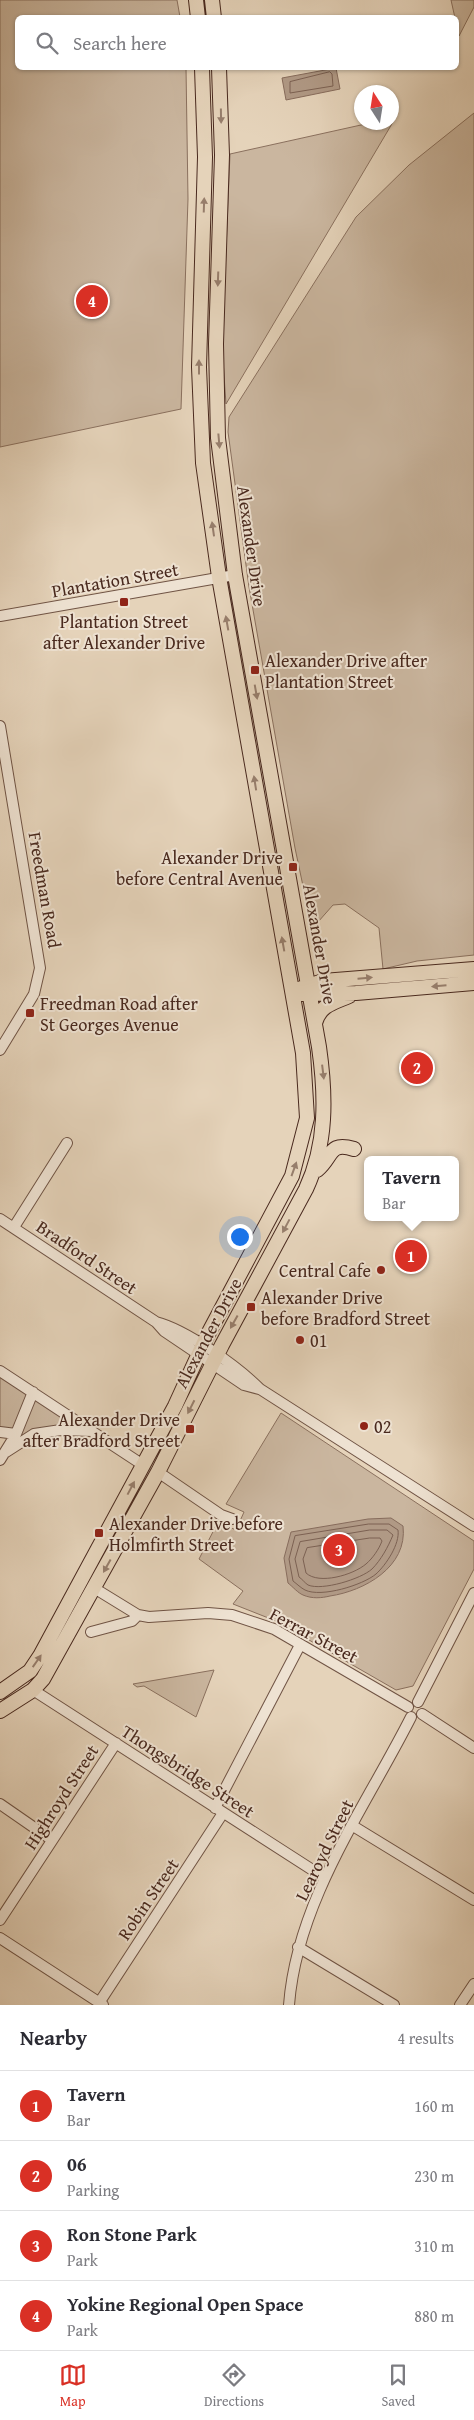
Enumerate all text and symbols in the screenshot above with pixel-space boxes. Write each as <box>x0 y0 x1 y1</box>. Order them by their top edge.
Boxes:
search box <box>15 15 459 70</box>
icon: search <box>33 29 61 57</box>
text: Search here <box>73 29 167 57</box>
north arrow <box>354 85 399 130</box>
one-way arrow <box>218 108 226 124</box>
one-way arrow <box>200 197 208 213</box>
one-way arrow <box>214 271 222 287</box>
pin: 4 <box>76 282 108 320</box>
one-way arrow <box>195 359 203 375</box>
one-way arrow <box>215 433 223 449</box>
street label: Alexander Drive <box>230 484 274 608</box>
one-way arrow <box>208 521 216 537</box>
street label: Plantation Street <box>49 555 181 604</box>
marker: Plantation Street after Alexander Drive <box>118 596 130 608</box>
place label: Plantation Street after Alexander Drive <box>43 608 205 656</box>
one-way arrow <box>223 615 231 631</box>
place label: Alexander Drive after Plantation Street <box>265 647 428 695</box>
marker: Alexander Drive after Plantation Street <box>249 664 261 676</box>
one-way arrow <box>252 684 260 700</box>
one-way arrow <box>251 775 259 791</box>
street label: Freedman Road <box>22 830 69 951</box>
place label: Alexander Drive before Central Avenue <box>116 844 283 892</box>
marker: Alexander Drive before Central Avenue <box>287 861 299 873</box>
street label: Alexander Drive <box>296 882 344 1006</box>
one-way arrow <box>279 935 287 951</box>
one-way arrow <box>357 973 373 981</box>
one-way arrow <box>430 982 446 990</box>
place label: Freedman Road after St Georges Avenue <box>40 990 198 1038</box>
marker: Freedman Road after St Georges Avenue <box>24 1007 36 1019</box>
pin: 2 <box>401 1049 433 1087</box>
one-way arrow <box>319 1064 327 1080</box>
popup <box>364 1156 459 1221</box>
one-way arrow <box>291 1161 299 1176</box>
text: Tavern <box>382 1163 441 1191</box>
text: Bar <box>382 1191 405 1215</box>
street label: Bradford Street <box>31 1213 144 1301</box>
one-way arrow <box>282 1219 291 1233</box>
your location <box>227 1224 253 1250</box>
pin: 1 <box>395 1237 427 1275</box>
place label: Central Cafe <box>279 1257 371 1284</box>
marker: Central Cafe <box>375 1264 387 1276</box>
street label: Alexander Drive <box>168 1273 248 1393</box>
place label: Alexander Drive before Bradford Street <box>261 1284 431 1332</box>
marker: Alexander Drive before Bradford Street <box>245 1301 257 1313</box>
one-way arrow <box>230 1315 238 1330</box>
place label: 01 <box>310 1327 327 1354</box>
marker: 01 <box>294 1334 306 1346</box>
one-way arrow <box>187 1399 195 1414</box>
place label: Alexander Drive after Bradford Street <box>23 1406 181 1454</box>
place label: 02 <box>374 1413 391 1440</box>
marker: 02 <box>358 1420 370 1432</box>
marker: Alexander Drive after Bradford Street <box>184 1423 196 1435</box>
one-way arrow <box>127 1480 135 1495</box>
place label: Alexander Drive before Holmfirth Street <box>109 1510 283 1558</box>
marker: Alexander Drive before Holmfirth Street <box>93 1527 105 1539</box>
pin: 3 <box>323 1531 355 1569</box>
one-way arrow <box>103 1558 111 1573</box>
street label: Ferrar Street <box>265 1600 364 1670</box>
one-way arrow <box>32 1654 42 1668</box>
street label: Thongsbridge Street <box>116 1718 260 1825</box>
street label: Highroyd Street <box>17 1739 105 1855</box>
street label: Learoyd Street <box>288 1794 361 1905</box>
street label: Robin Street <box>111 1852 186 1945</box>
text: Nearby <box>20 2022 87 2053</box>
text: 4 results <box>397 2026 454 2050</box>
text: Tavern <box>67 2080 126 2108</box>
text: 1 <box>32 2094 40 2118</box>
text: 160 m <box>414 2094 454 2118</box>
text: Bar <box>67 2108 90 2132</box>
text: 06 <box>67 2150 87 2178</box>
text: 2 <box>32 2164 40 2188</box>
text: 230 m <box>414 2164 454 2188</box>
text: Parking <box>67 2178 119 2202</box>
text: Ron Stone Park <box>67 2220 197 2248</box>
text: 3 <box>32 2234 40 2258</box>
text: 310 m <box>414 2234 454 2258</box>
text: Park <box>67 2248 98 2272</box>
text: Yokine Regional Open Space <box>67 2290 303 2318</box>
text: 4 <box>32 2304 40 2328</box>
text: 880 m <box>414 2304 454 2328</box>
text: Park <box>67 2318 98 2342</box>
tab: Map <box>59 2361 87 2411</box>
tab: Directions <box>204 2361 264 2411</box>
tab: Saved <box>381 2361 415 2411</box>

